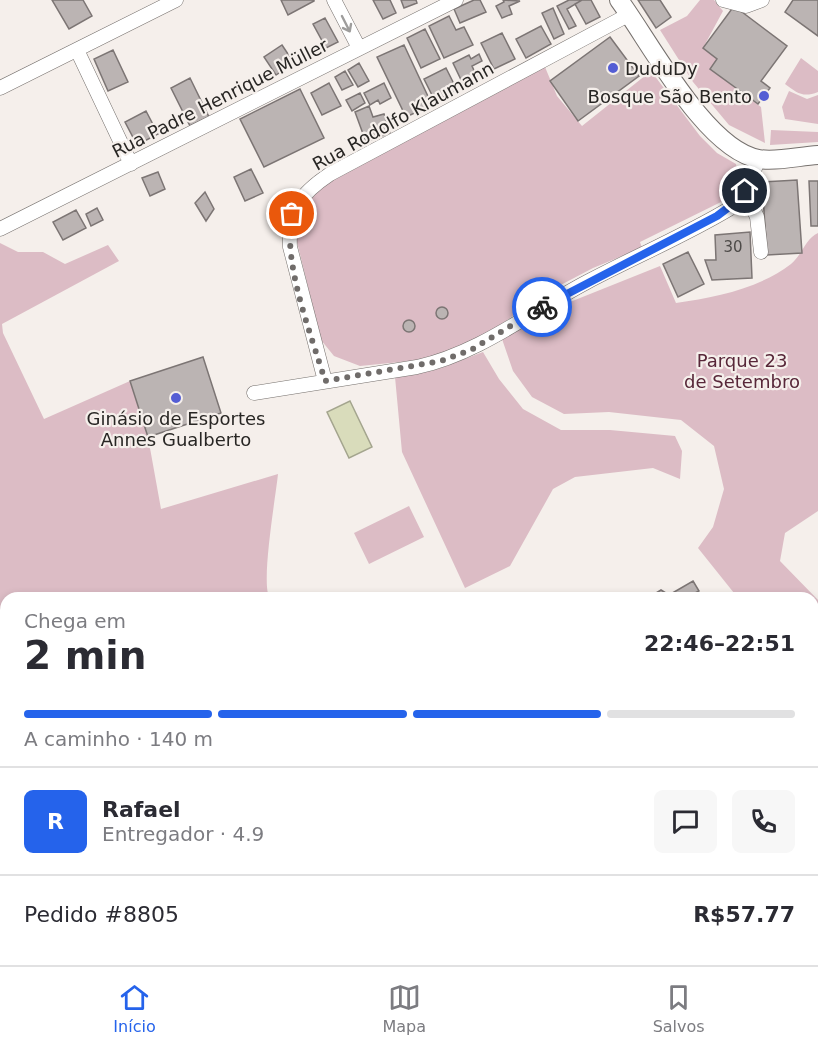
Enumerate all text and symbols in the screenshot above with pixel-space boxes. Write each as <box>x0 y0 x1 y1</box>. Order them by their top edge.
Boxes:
one-way arrow <box>341 15 353 33</box>
street label: Rua Padre Henrique Müller <box>108 34 332 162</box>
street label: Rua Rodolfo Klaumann <box>309 57 497 175</box>
place label: DuduDy <box>625 58 698 79</box>
marker: DuduDy <box>606 61 620 75</box>
place label: Bosque São Bento <box>588 86 752 107</box>
marker: Bosque São Bento <box>757 89 771 103</box>
pin <box>719 165 770 216</box>
icon: home <box>728 174 761 207</box>
pin <box>266 188 317 239</box>
icon: bag <box>275 197 308 230</box>
house number: 30 <box>723 238 743 256</box>
courier <box>512 277 572 337</box>
icon: bike <box>526 291 559 324</box>
park label: Parque 23 de Setembro <box>684 350 800 392</box>
marker: Ginásio de Esportes Annes Gualberto <box>169 391 183 405</box>
place label: Ginásio de Esportes Annes Gualberto <box>87 408 265 450</box>
text: Chega em <box>24 609 126 633</box>
text: 22:46–22:51 <box>644 631 795 656</box>
text: 2 min <box>24 633 146 678</box>
text: A caminho · 140 m <box>24 727 213 751</box>
button: chat <box>654 790 717 853</box>
button: phone <box>732 790 795 853</box>
text: Rafael <box>102 797 181 822</box>
text: R <box>47 809 64 834</box>
text: Entregador · 4.9 <box>102 822 264 846</box>
text: Pedido #8805 <box>24 902 179 927</box>
text: R$57.77 <box>693 902 795 927</box>
tab: Início <box>113 981 156 1036</box>
tab: Mapa <box>382 981 426 1036</box>
tab: Salvos <box>653 981 705 1036</box>

